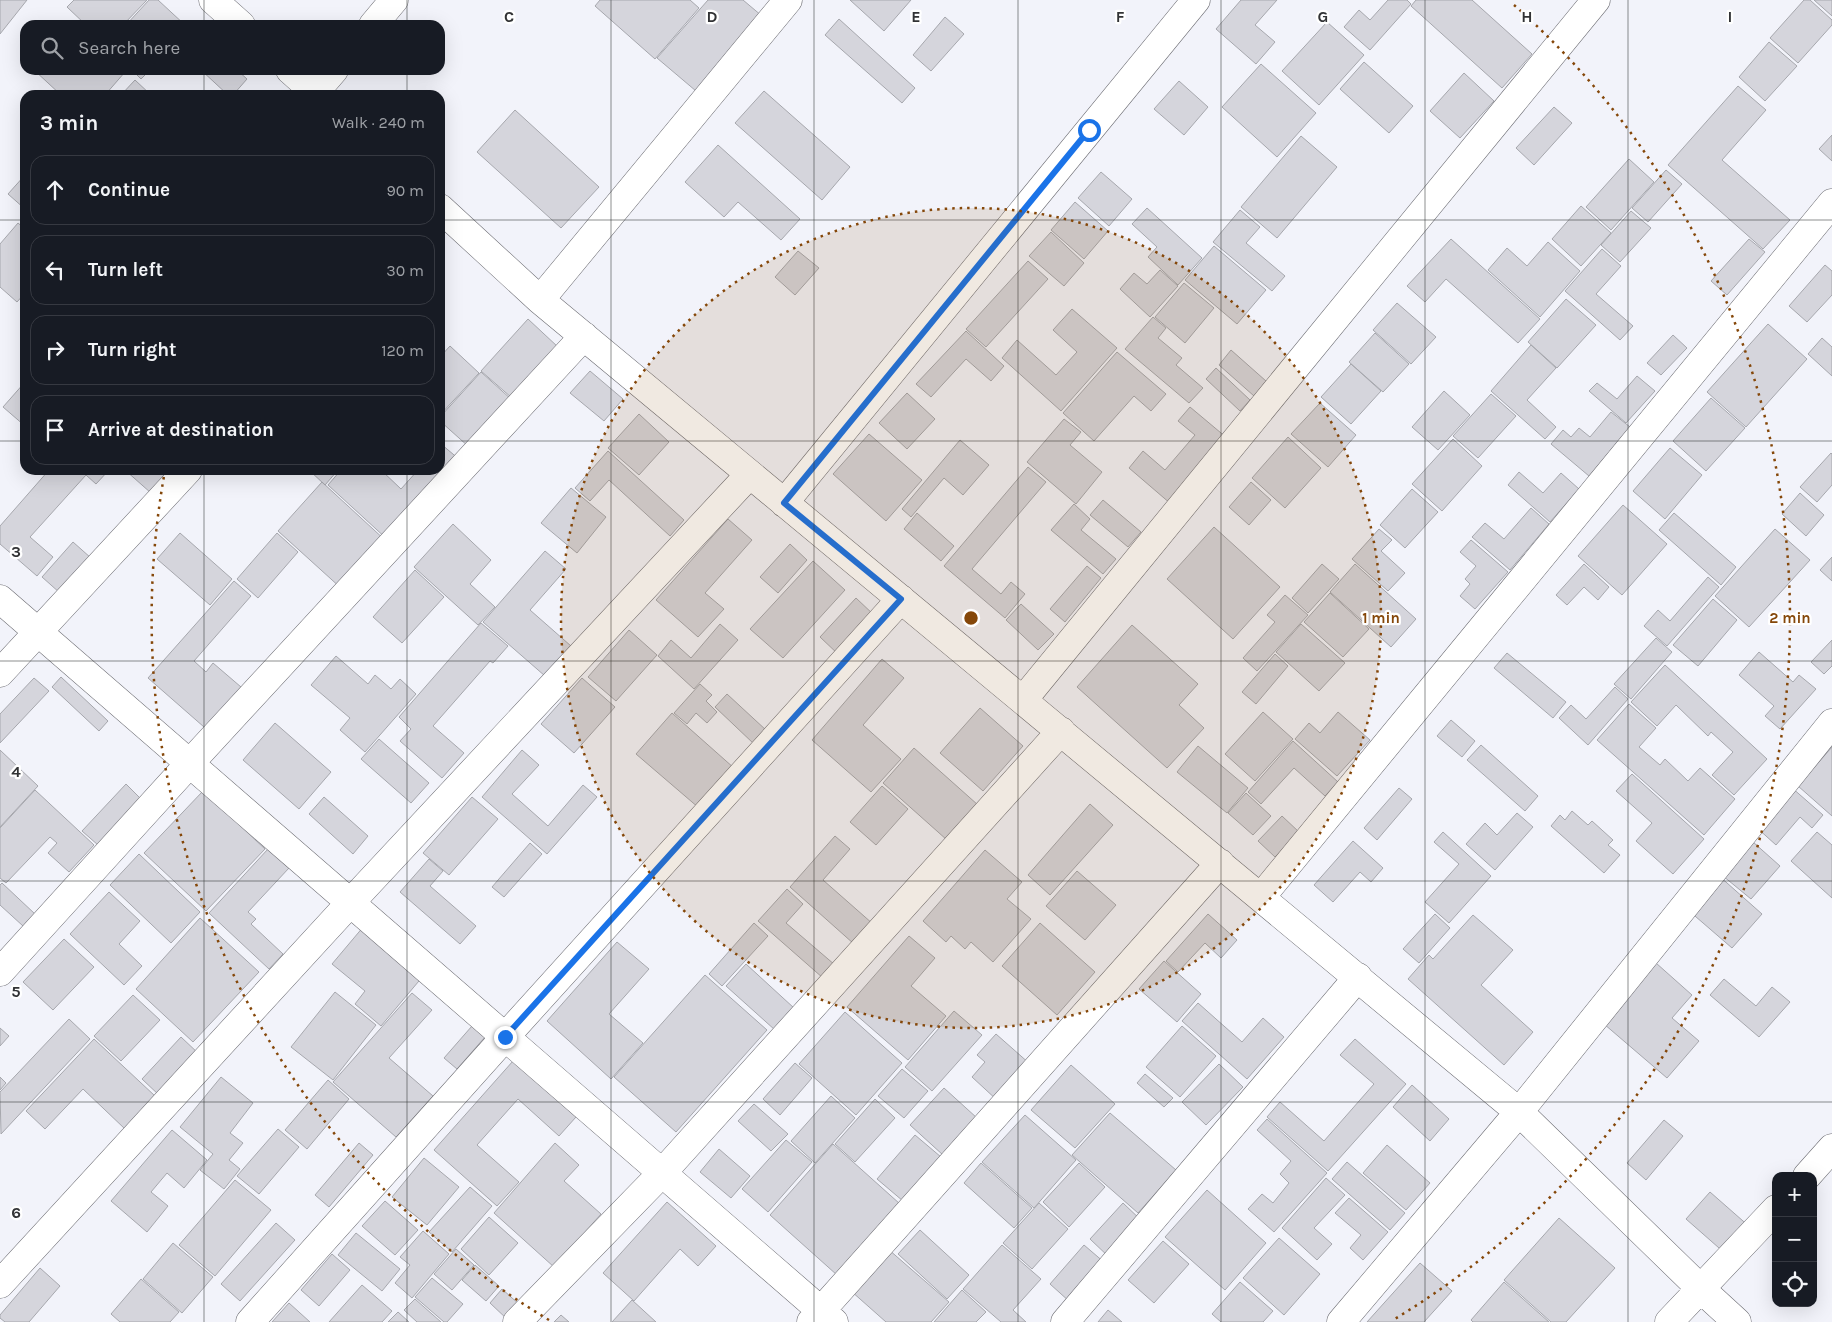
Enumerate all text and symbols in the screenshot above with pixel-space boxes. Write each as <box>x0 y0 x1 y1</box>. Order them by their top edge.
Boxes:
text: C <box>504 7 514 26</box>
text: D <box>707 7 718 26</box>
text: E <box>911 7 921 26</box>
text: F <box>1116 7 1125 26</box>
text: G <box>1318 7 1328 26</box>
text: H <box>1521 7 1533 26</box>
text: I <box>1728 7 1732 26</box>
search box <box>20 20 445 75</box>
icon: search <box>38 34 66 62</box>
text: Search here <box>78 37 180 59</box>
text: 3 min <box>40 111 98 135</box>
text: Walk · 240 m <box>332 113 425 132</box>
route start <box>1078 119 1101 142</box>
icon: ahead <box>41 176 69 204</box>
text: Continue <box>88 179 170 201</box>
text: 90 m <box>386 181 424 200</box>
icon: left <box>41 256 69 284</box>
text: Turn left <box>88 259 163 281</box>
text: 30 m <box>386 261 424 280</box>
icon: right <box>41 336 69 364</box>
text: Turn right <box>88 339 177 361</box>
text: 120 m <box>381 341 424 360</box>
icon: arrive <box>41 416 69 444</box>
text: Arrive at destination <box>88 419 274 441</box>
text: 3 <box>11 542 21 561</box>
centre of rings <box>962 609 980 627</box>
text: 1 min <box>1362 609 1400 627</box>
text: 2 min <box>1769 609 1811 627</box>
text: 4 <box>11 762 21 781</box>
text: 5 <box>11 982 21 1001</box>
route end <box>494 1026 517 1049</box>
map controls <box>1772 1172 1817 1307</box>
button: + <box>1772 1172 1817 1217</box>
text: 6 <box>11 1203 21 1222</box>
button: − <box>1772 1217 1817 1262</box>
button: locate <box>1772 1262 1817 1307</box>

